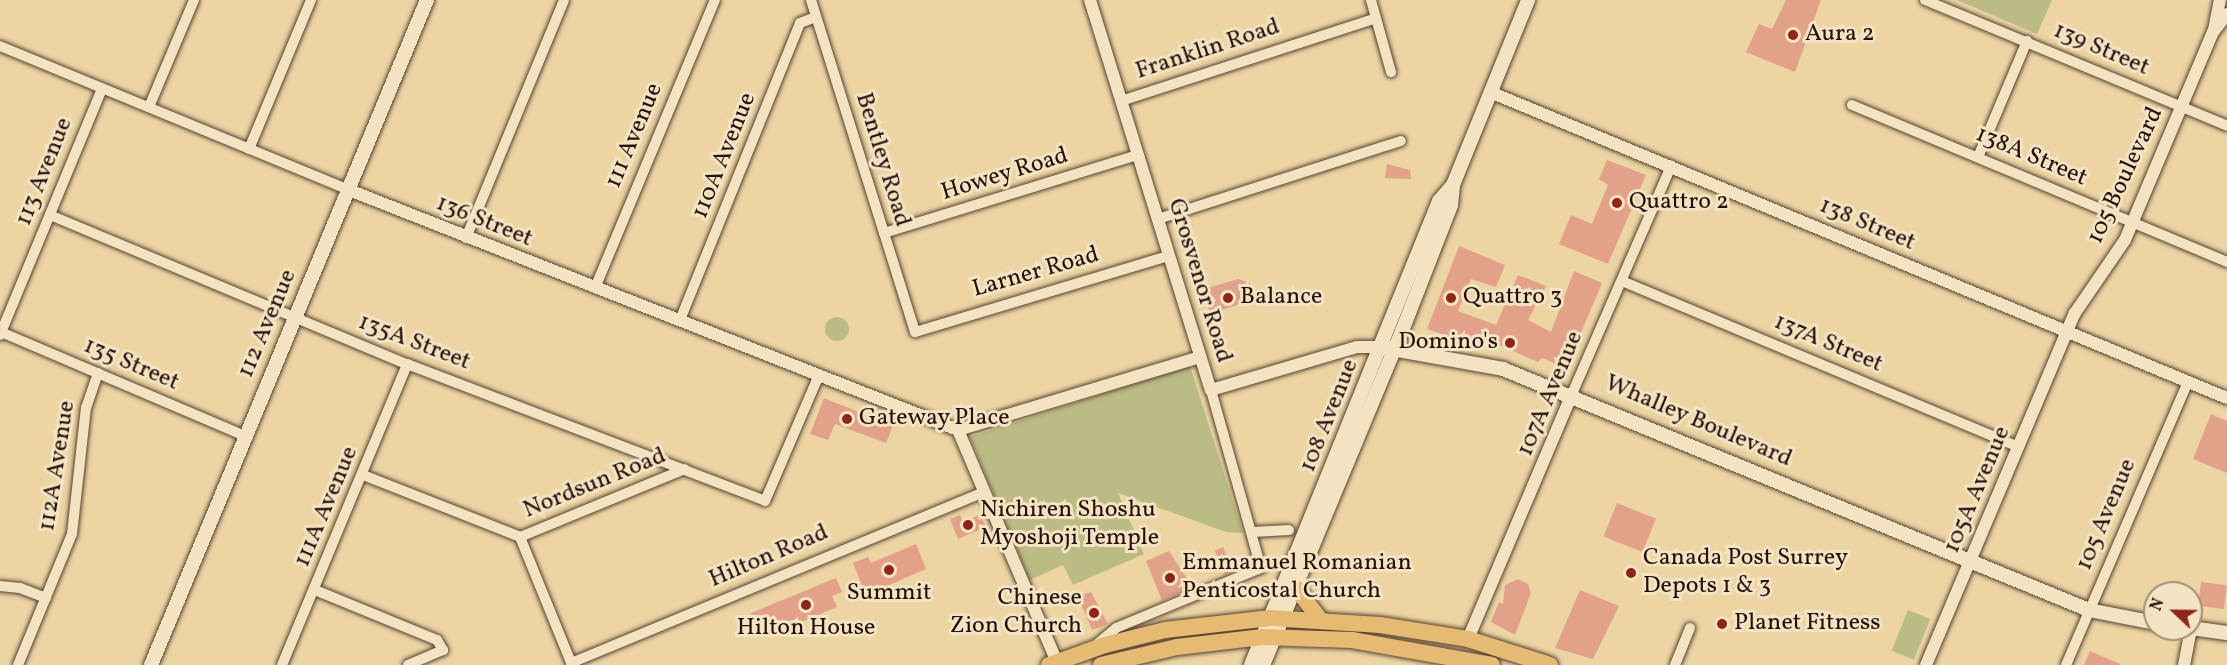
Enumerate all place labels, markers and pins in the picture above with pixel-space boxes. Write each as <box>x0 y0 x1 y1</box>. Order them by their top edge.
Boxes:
place label: Aura 2 <box>1805 21 1875 49</box>
marker: Aura 2 <box>1786 28 1800 42</box>
place label: Quattro 2 <box>1629 189 1729 217</box>
marker: Quattro 2 <box>1610 196 1624 210</box>
place label: Balance <box>1240 284 1322 312</box>
place label: Quattro 3 <box>1463 284 1562 312</box>
marker: Balance <box>1221 291 1235 305</box>
marker: Quattro 3 <box>1444 291 1458 305</box>
place label: Domino's <box>1398 329 1498 357</box>
marker: Domino's <box>1503 336 1517 350</box>
place label: Gateway Place <box>859 405 1010 433</box>
marker: Gateway Place <box>840 412 854 426</box>
place label: Nichiren Shoshu Myoshoji Temple <box>980 497 1160 553</box>
marker: Nichiren Shoshu Myoshoji Temple <box>961 518 975 532</box>
place label: Canada Post Surrey Depots 1 & 3 <box>1643 545 1848 601</box>
place label: Emmanuel Romanian Penticostal Church <box>1182 550 1412 606</box>
marker: Summit <box>882 563 896 577</box>
marker: Canada Post Surrey Depots 1 & 3 <box>1624 566 1638 580</box>
marker: Emmanuel Romanian Penticostal Church <box>1163 571 1177 585</box>
place label: Summit <box>847 580 931 608</box>
place label: Chinese Zion Church <box>950 585 1082 641</box>
marker: Hilton House <box>799 598 813 612</box>
marker: Chinese Zion Church <box>1087 606 1101 620</box>
place label: Planet Fitness <box>1734 610 1881 638</box>
place label: Hilton House <box>737 615 875 643</box>
marker: Planet Fitness <box>1715 617 1729 631</box>

